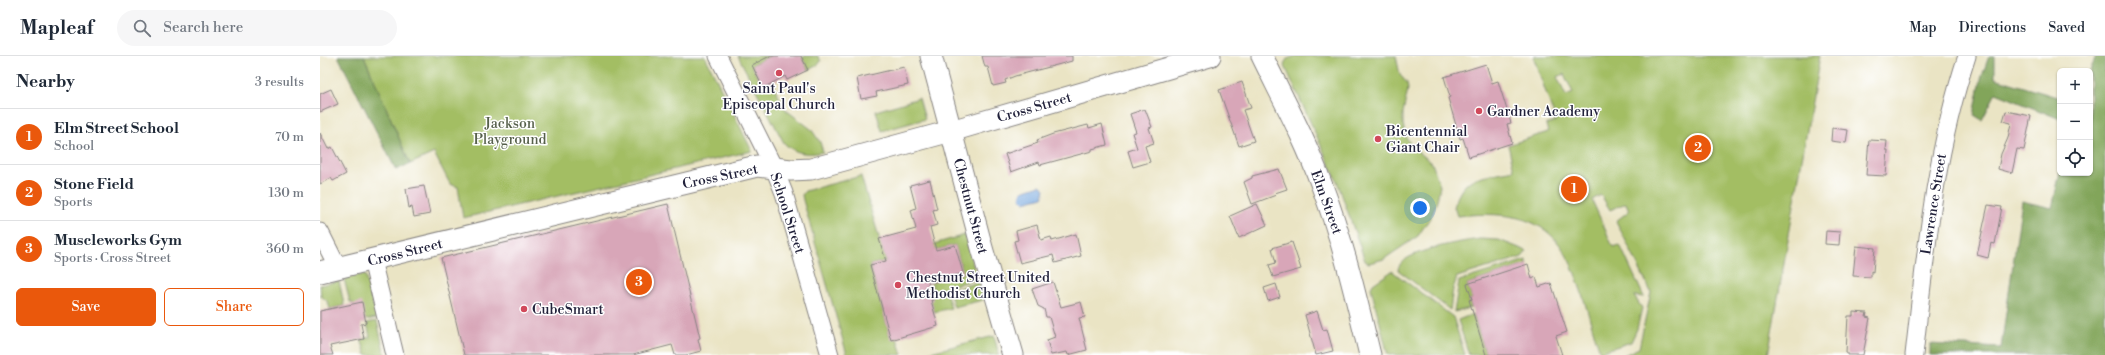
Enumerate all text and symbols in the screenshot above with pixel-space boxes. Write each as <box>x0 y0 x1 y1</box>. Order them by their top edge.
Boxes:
search box <box>117 10 397 46</box>
text: Mapleaf <box>20 16 93 40</box>
icon: search <box>131 17 153 39</box>
text: Search here <box>163 18 243 37</box>
text: Map <box>1909 19 1937 37</box>
text: Directions <box>1959 19 2026 37</box>
text: Saved <box>2048 19 2085 37</box>
marker: Saint Paul's Episcopal Church <box>774 68 784 78</box>
map controls <box>2057 68 2093 176</box>
button: + <box>2057 68 2093 104</box>
text: Nearby <box>16 71 75 93</box>
text: 3 results <box>255 74 304 90</box>
place label: Saint Paul's Episcopal Church <box>723 80 836 114</box>
street label: Cross Street <box>995 89 1074 127</box>
place label: Gardner Academy <box>1487 103 1600 121</box>
button: − <box>2057 104 2093 140</box>
marker: Gardner Academy <box>1474 106 1484 116</box>
park label: Jackson Playground <box>474 115 546 149</box>
text: Elm Street School <box>54 119 179 138</box>
place label: Bicentennial Giant Chair <box>1385 123 1467 157</box>
text: 1 <box>26 129 32 145</box>
text: 70 m <box>275 129 304 145</box>
pin: 2 <box>1685 133 1711 163</box>
marker: Bicentennial Giant Chair <box>1373 134 1383 144</box>
text: School <box>54 138 94 154</box>
button: locate <box>2057 140 2093 176</box>
street label: Lawrence Street <box>1917 152 1951 256</box>
street label: Chestnut Street <box>949 156 991 256</box>
street label: Cross Street <box>681 160 760 194</box>
street label: Elm Street <box>1306 168 1346 237</box>
street label: School Street <box>765 171 809 256</box>
pin: 1 <box>1561 174 1587 204</box>
text: Stone Field <box>54 175 134 194</box>
text: 2 <box>25 185 33 201</box>
text: 130 m <box>269 185 304 201</box>
text: Sports <box>54 194 93 210</box>
your location <box>1410 198 1430 218</box>
text: Muscleworks Gym <box>54 231 182 250</box>
street label: Cross Street <box>366 235 445 271</box>
text: 3 <box>25 241 33 257</box>
text: 360 m <box>266 241 304 257</box>
text: Sports · Cross Street <box>54 250 171 266</box>
pin: 3 <box>626 267 652 297</box>
place label: Chestnut Street United Methodist Church <box>906 269 1050 303</box>
marker: Chestnut Street United Methodist Church <box>893 280 903 290</box>
button: Save <box>16 288 156 326</box>
button: Share <box>164 288 304 326</box>
place label: CubeSmart <box>532 301 603 319</box>
marker: CubeSmart <box>519 304 529 314</box>

